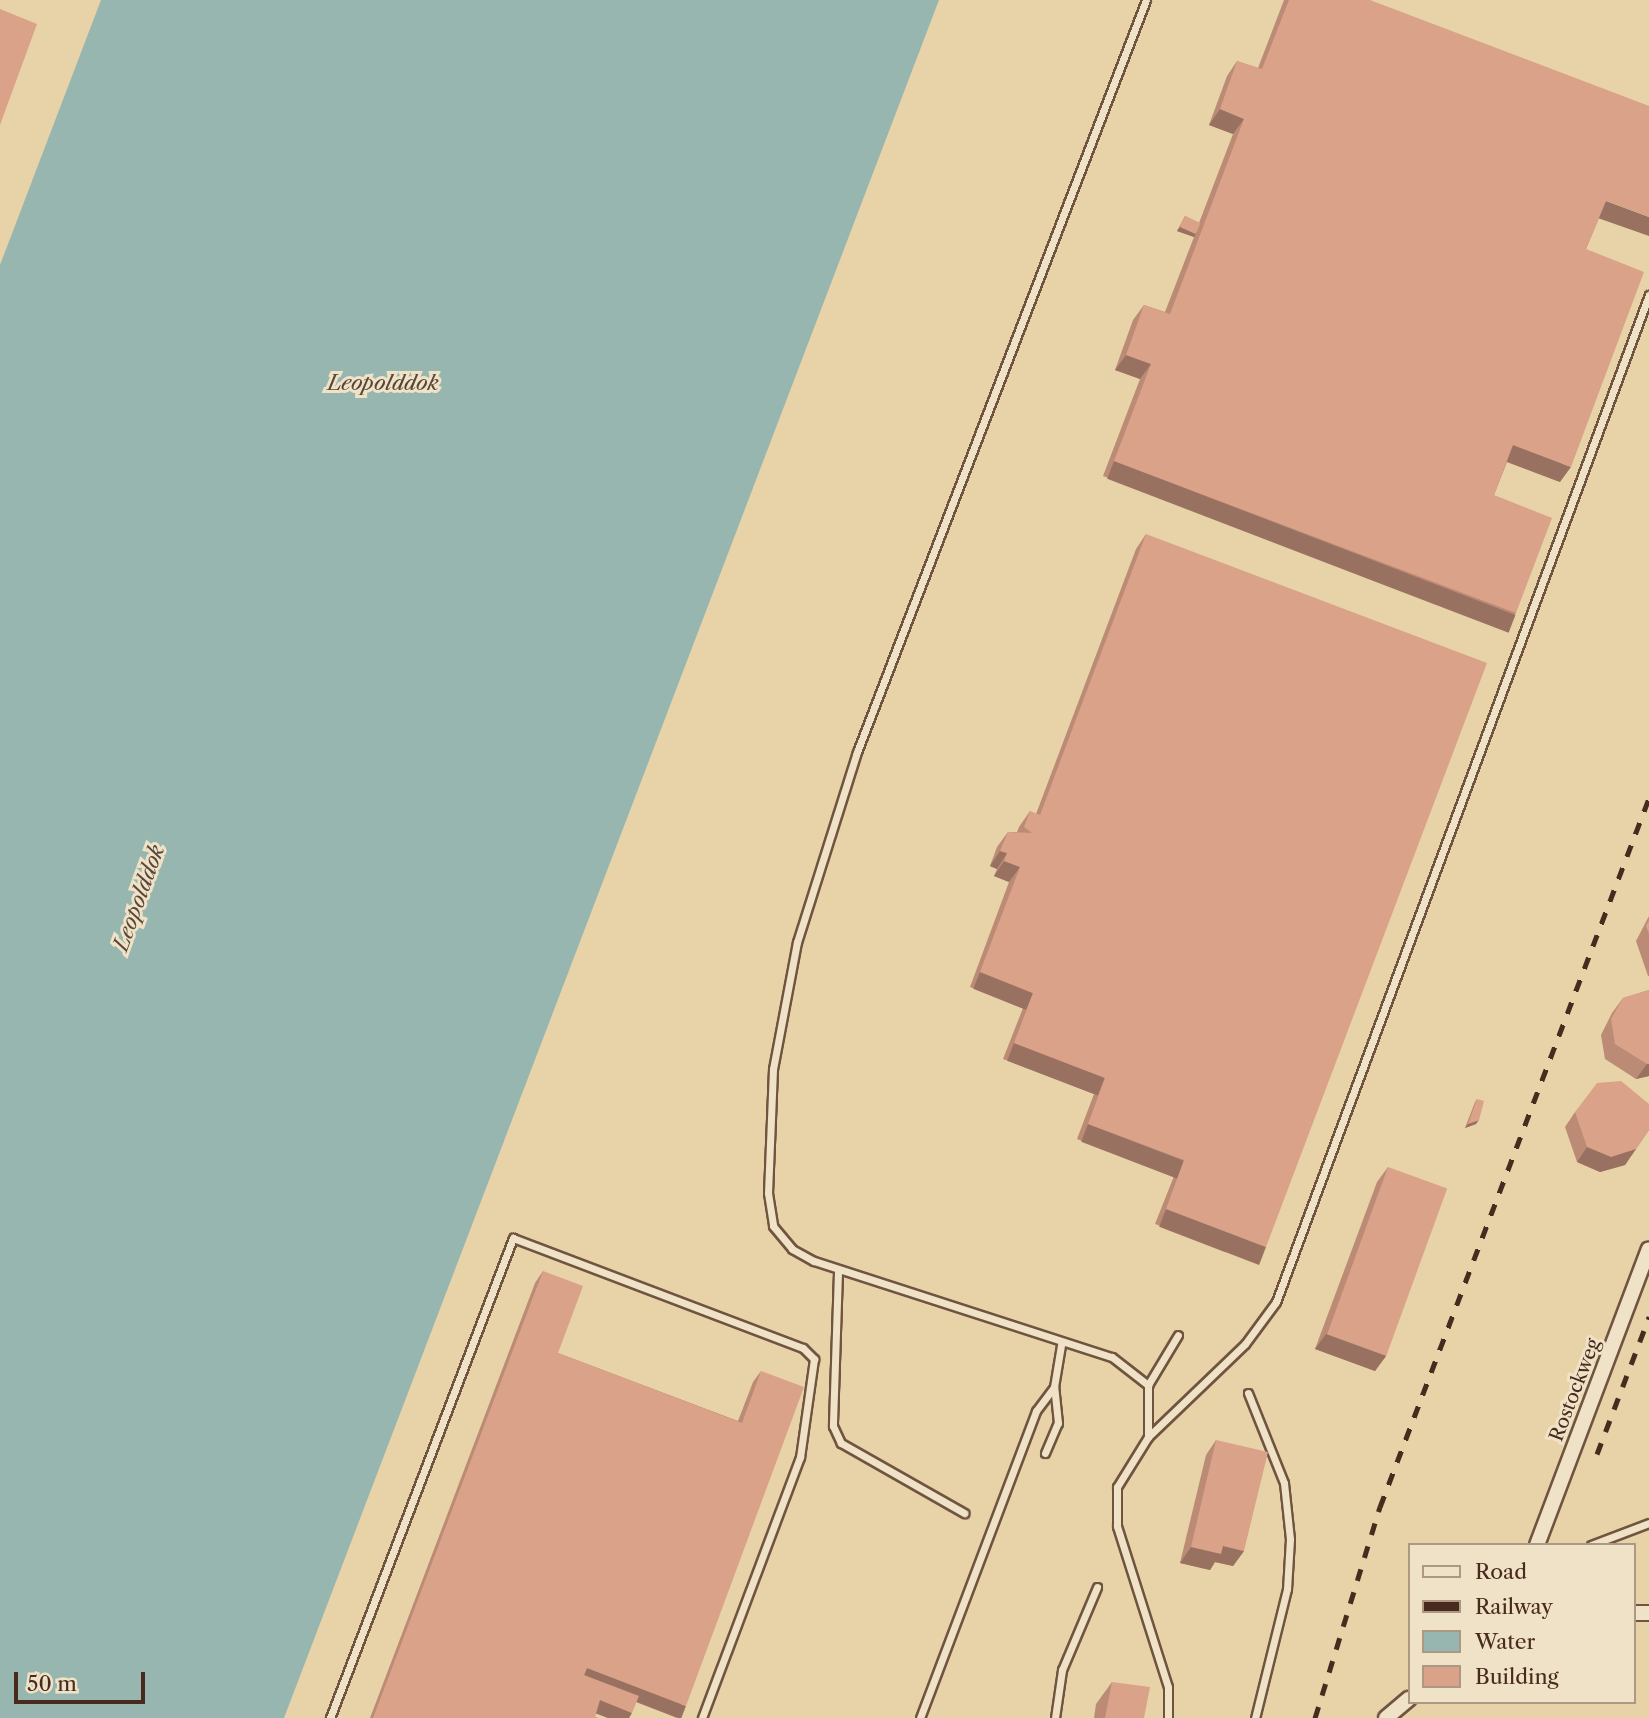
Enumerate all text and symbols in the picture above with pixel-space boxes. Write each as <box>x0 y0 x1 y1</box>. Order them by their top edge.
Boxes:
water label: Leopolddok <box>327 370 439 396</box>
water label: Leopolddok <box>108 841 170 955</box>
street label: Rostockweg <box>1545 1335 1605 1445</box>
legend <box>1408 1543 1635 1704</box>
text: Road <box>1475 1559 1527 1584</box>
text: Railway <box>1475 1594 1553 1619</box>
text: Water <box>1475 1629 1535 1654</box>
scale bar <box>18 1658 149 1702</box>
text: Building <box>1475 1664 1559 1689</box>
text: 50 m <box>27 1671 77 1696</box>

